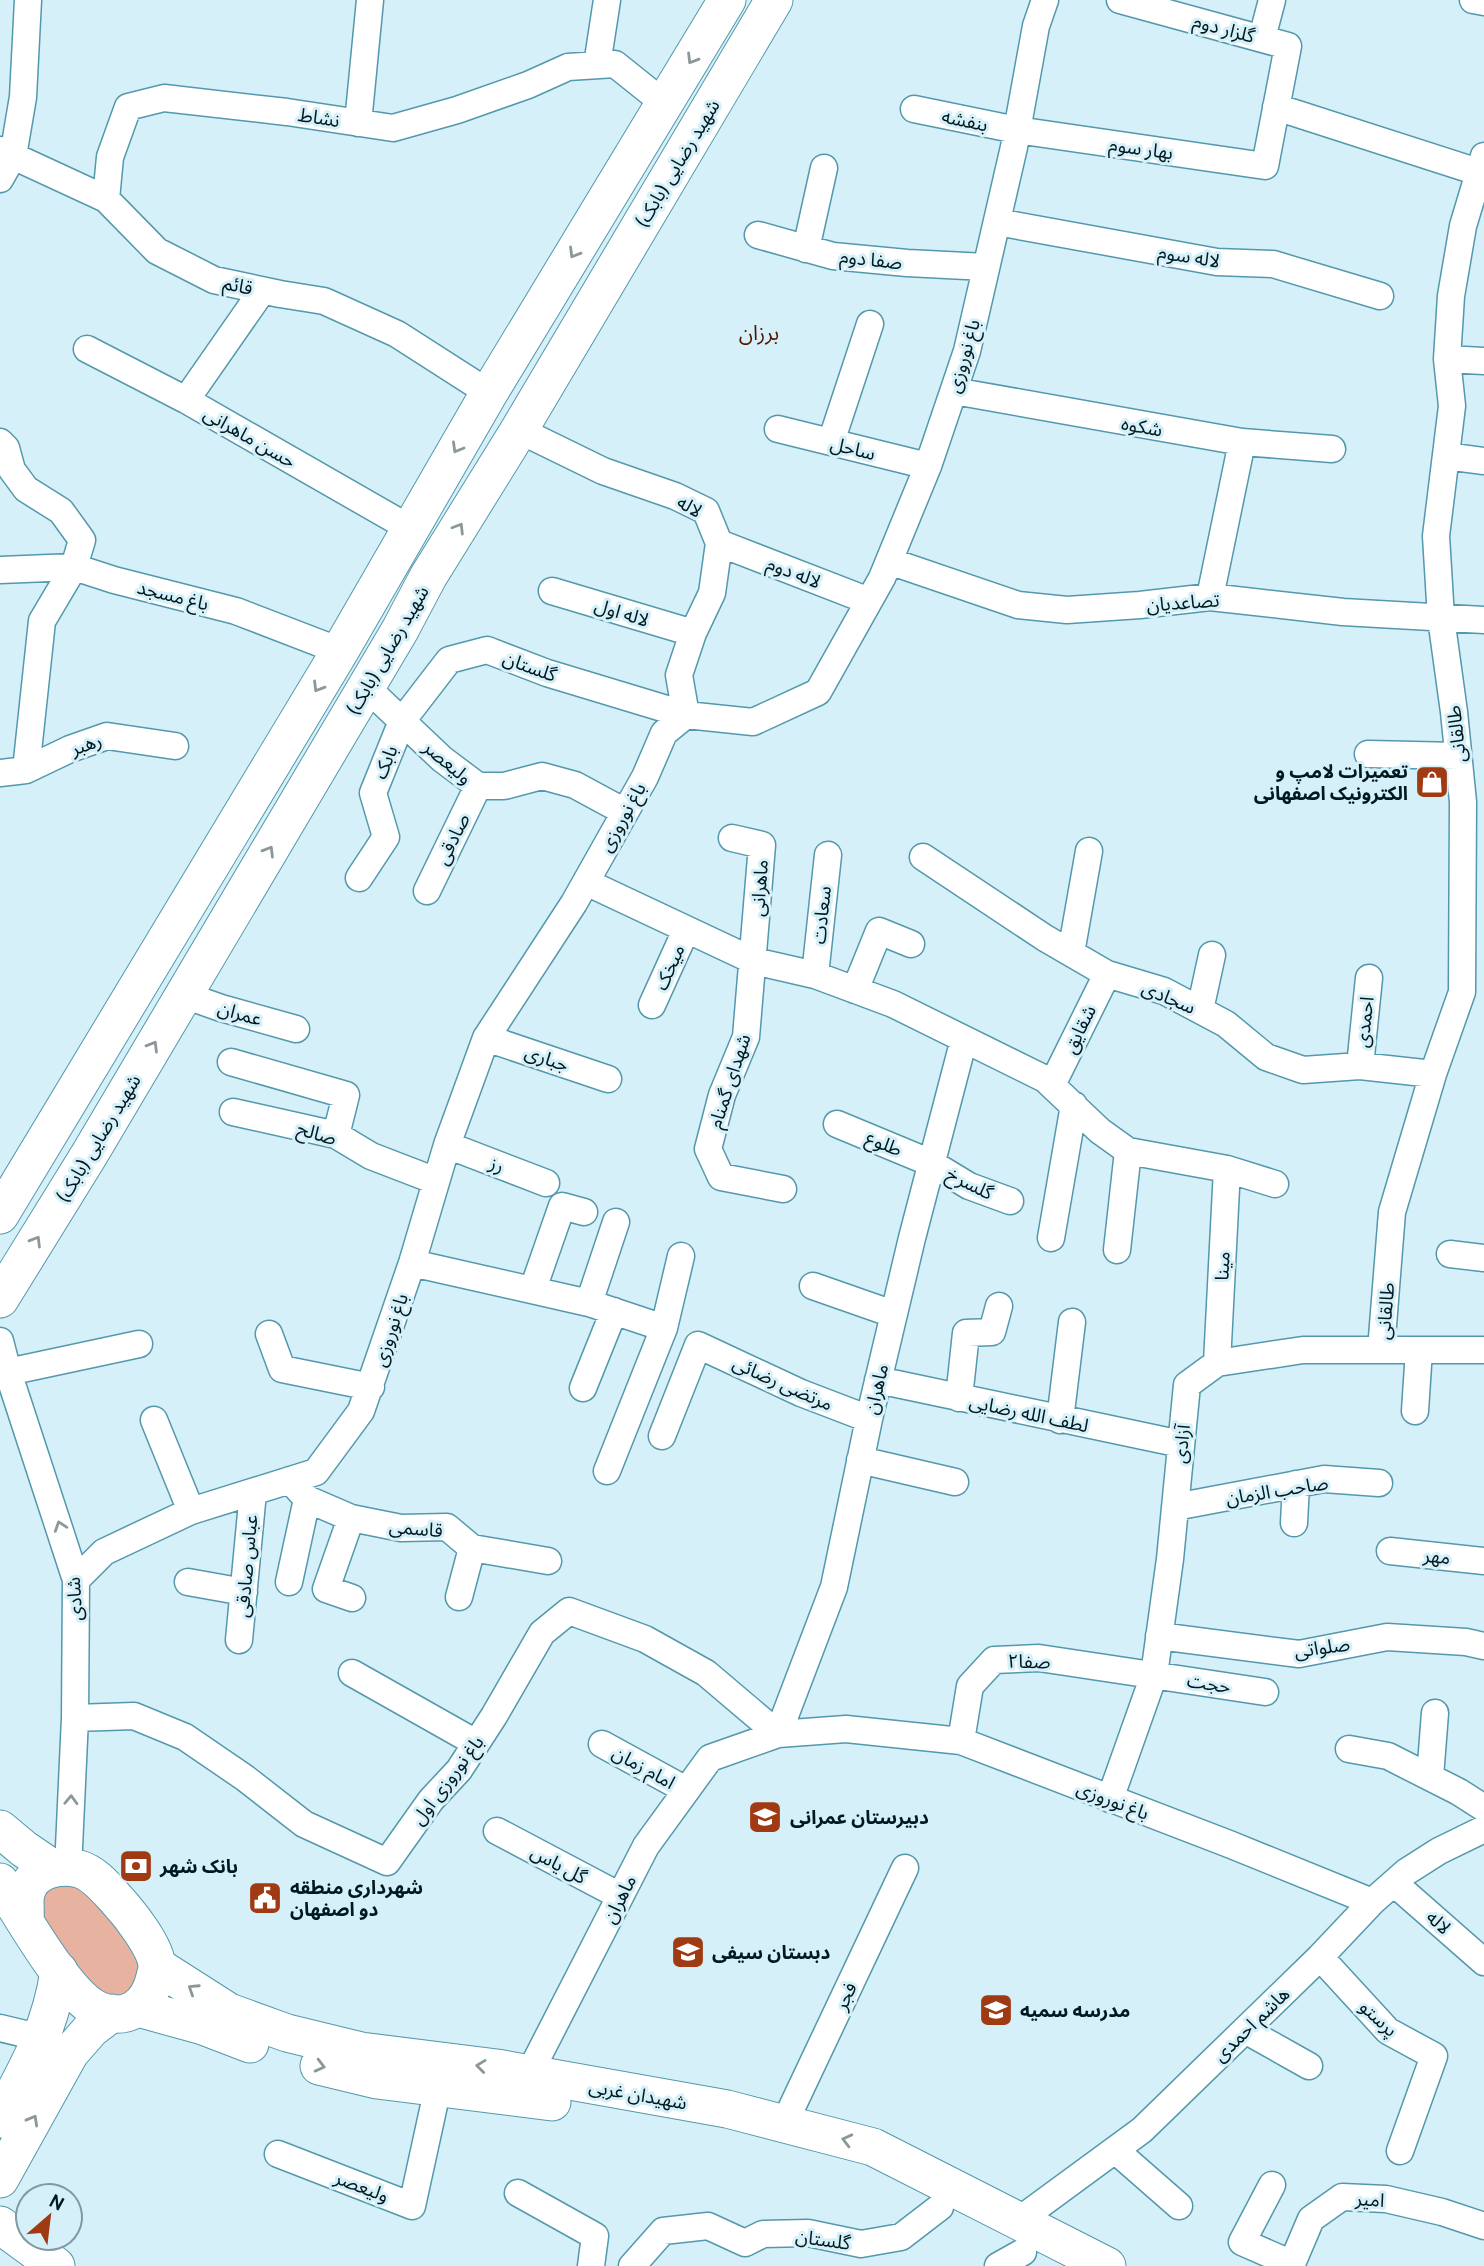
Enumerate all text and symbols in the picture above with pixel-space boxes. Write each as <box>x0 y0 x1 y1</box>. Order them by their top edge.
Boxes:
street label: گلزار دوم <box>1190 9 1258 51</box>
one-way arrow <box>687 51 700 64</box>
street label: شهید رضایی (بابک) <box>630 95 725 231</box>
street label: نشاط <box>296 103 341 132</box>
street label: بنفشه <box>940 104 990 137</box>
street label: بهار سوم <box>1107 133 1175 167</box>
street label: لاله سوم <box>1156 240 1222 276</box>
street label: صفا دوم <box>838 245 904 277</box>
one-way arrow <box>570 246 583 259</box>
street label: قائم <box>220 271 255 303</box>
street label: باغ نوروزی <box>942 317 987 396</box>
district label: برزان <box>739 320 779 345</box>
street label: حسن ماهرانی <box>200 402 300 473</box>
street label: شکوه <box>1120 412 1164 441</box>
street label: ساحل <box>828 432 878 465</box>
one-way arrow <box>452 441 465 454</box>
street label: لاله <box>673 490 706 523</box>
one-way arrow <box>450 522 463 535</box>
street label: لاله دوم <box>762 552 824 596</box>
street label: باغ مسجد <box>134 576 211 617</box>
street label: شهید رضایی (بابک) <box>341 582 434 719</box>
street label: تصاعدیان <box>1146 588 1220 617</box>
street label: لاله اول <box>592 593 652 632</box>
street label: گلستان <box>500 646 561 687</box>
one-way arrow <box>314 680 327 693</box>
street label: طالقانی <box>1442 704 1471 764</box>
street label: رهبر <box>67 729 105 761</box>
street label: ولیعصر <box>418 735 477 789</box>
street label: بابک <box>368 742 403 782</box>
place label: تعمیرات لامپ و الکترونیک اصفهانی <box>1254 760 1408 805</box>
shop icon: تعمیرات لامپ و الکترونیک اصفهانی <box>1413 763 1451 801</box>
street label: باغ نوروزی <box>594 779 653 857</box>
street label: صادقی <box>430 810 475 869</box>
one-way arrow <box>261 845 274 858</box>
street label: ماهرانی <box>746 859 773 917</box>
street label: سعادت <box>807 885 836 945</box>
street label: میخک <box>649 941 690 994</box>
street label: سجادی <box>1139 976 1199 1019</box>
street label: احمدی <box>1350 995 1379 1049</box>
street label: عمران <box>215 996 265 1031</box>
street label: شقایق <box>1058 1001 1101 1057</box>
street label: شهدای گمنام <box>703 1031 758 1132</box>
street label: جباری <box>522 1040 572 1077</box>
one-way arrow <box>145 1041 158 1054</box>
street label: شهید رضایی (بابک) <box>51 1070 146 1206</box>
street label: صالح <box>294 1117 339 1153</box>
street label: طلوع <box>862 1126 905 1163</box>
street label: رز <box>485 1151 507 1178</box>
street label: گلسرخ <box>942 1162 998 1207</box>
one-way arrow <box>27 1236 40 1249</box>
street label: مینا <box>1210 1251 1235 1281</box>
street label: طالقانی <box>1372 1281 1399 1341</box>
street label: باغ نوروزی <box>368 1291 415 1370</box>
street label: مرتضی رضائی <box>729 1351 836 1416</box>
street label: ماهران <box>860 1362 893 1417</box>
street label: لطف الله رضایی <box>967 1390 1090 1437</box>
street label: آزادی <box>1168 1422 1195 1465</box>
street label: صاحب الزمان <box>1224 1471 1330 1510</box>
street label: عباس صادقی <box>231 1514 262 1618</box>
street label: قاسمی <box>388 1515 444 1542</box>
one-way arrow <box>54 1521 68 1533</box>
street label: مهر <box>1421 1544 1452 1569</box>
street label: شادی <box>62 1576 87 1622</box>
street label: صلواتی <box>1293 1632 1351 1663</box>
street label: صفا۲ <box>1007 1650 1051 1673</box>
street label: حجت <box>1185 1669 1232 1698</box>
street label: باغ نوروزی اول <box>406 1731 490 1831</box>
street label: امام زمان <box>607 1741 679 1797</box>
street label: باغ نوروزی <box>1073 1776 1152 1827</box>
one-way arrow <box>64 1795 79 1806</box>
school or university icon: دبیرستان عمرانی <box>746 1798 784 1836</box>
place label: دبیرستان عمرانی <box>790 1806 929 1829</box>
street label: گل یاس <box>527 1840 592 1889</box>
bank icon: بانک شهر <box>117 1847 155 1885</box>
place label: بانک شهر <box>159 1855 238 1878</box>
street label: ماهران <box>598 1871 641 1927</box>
place label: شهرداری منطقه دو اصفهان <box>290 1876 423 1921</box>
public building icon: شهرداری منطقه دو اصفهان <box>246 1879 284 1917</box>
street label: لاله <box>1422 1905 1456 1939</box>
school or university icon: دبستان سیفی <box>669 1933 707 1971</box>
place label: دبستان سیفی <box>712 1941 831 1964</box>
street label: فجر <box>829 1979 862 2015</box>
street label: هاشم احمدی <box>1208 1982 1297 2069</box>
one-way arrow <box>188 1985 201 1997</box>
school or university icon: مدرسه سمیه <box>977 1991 1015 2029</box>
street label: پرستو <box>1354 1995 1402 2042</box>
place label: مدرسه سمیه <box>1020 1999 1130 2022</box>
one-way arrow <box>314 2058 326 2072</box>
one-way arrow <box>475 2059 486 2074</box>
street label: شهیدان غربی <box>587 2075 689 2114</box>
one-way arrow <box>25 2114 38 2127</box>
one-way arrow <box>841 2134 853 2149</box>
street label: ولیعصر <box>331 2165 392 2207</box>
north arrow <box>14 2182 84 2252</box>
street label: امیر <box>1354 2187 1385 2212</box>
text: N <box>45 2189 68 2216</box>
street label: گلستان <box>794 2224 853 2255</box>

